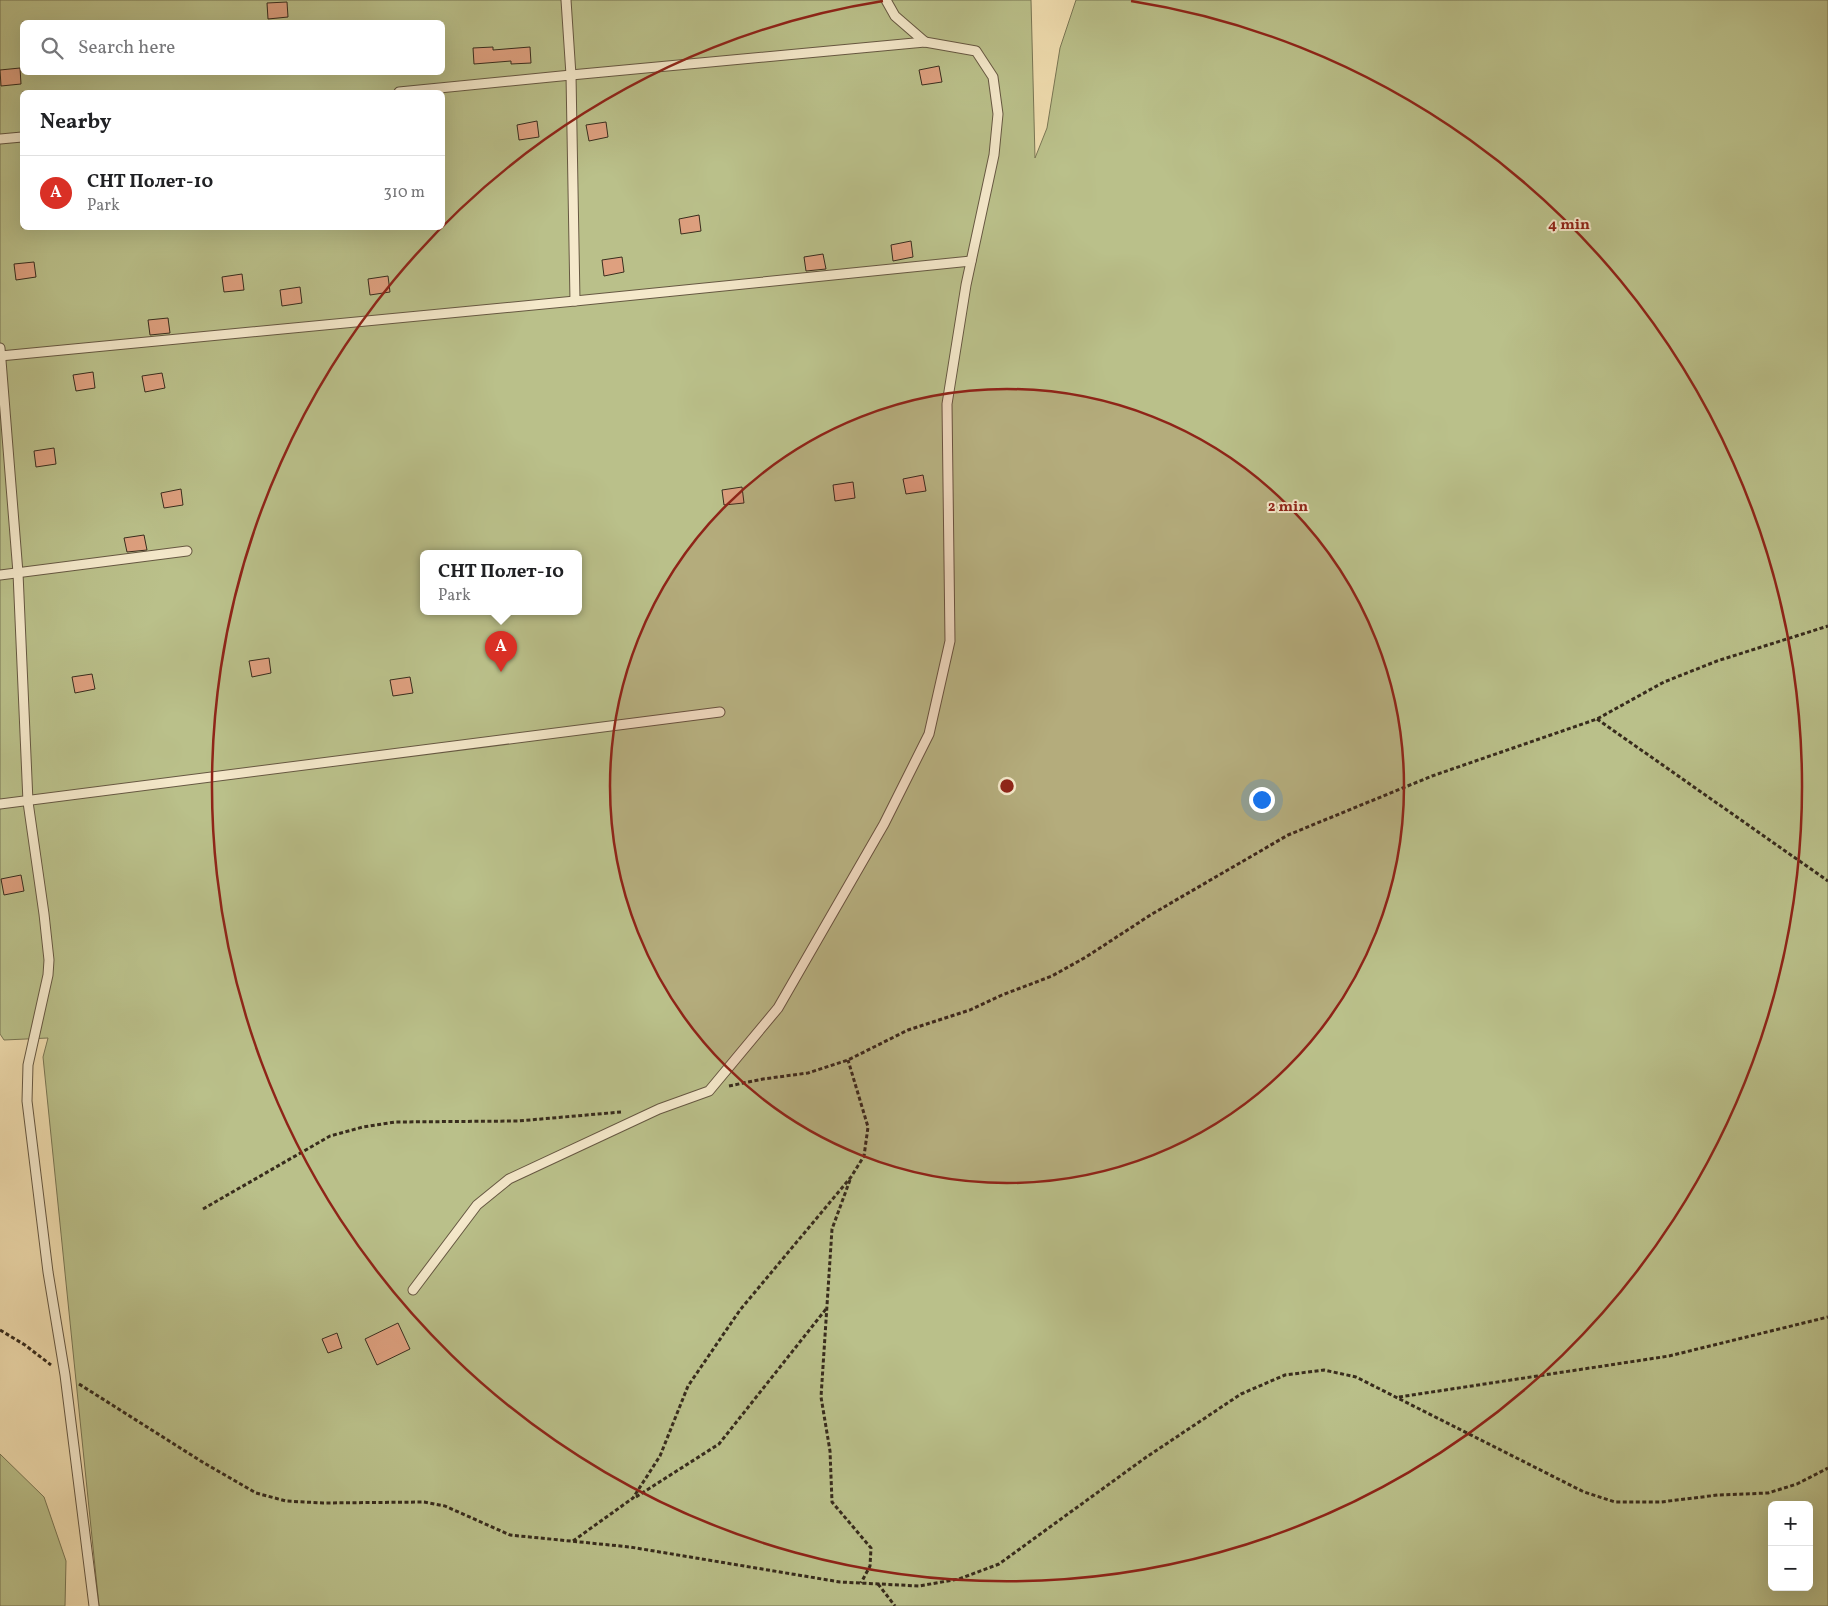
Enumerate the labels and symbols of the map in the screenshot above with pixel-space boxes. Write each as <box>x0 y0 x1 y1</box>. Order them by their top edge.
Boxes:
text: 4 min <box>1548 215 1590 236</box>
text: 2 min <box>1268 497 1308 518</box>
pin: A <box>485 631 517 672</box>
centre of rings <box>998 777 1016 795</box>
your location <box>1249 787 1275 813</box>

